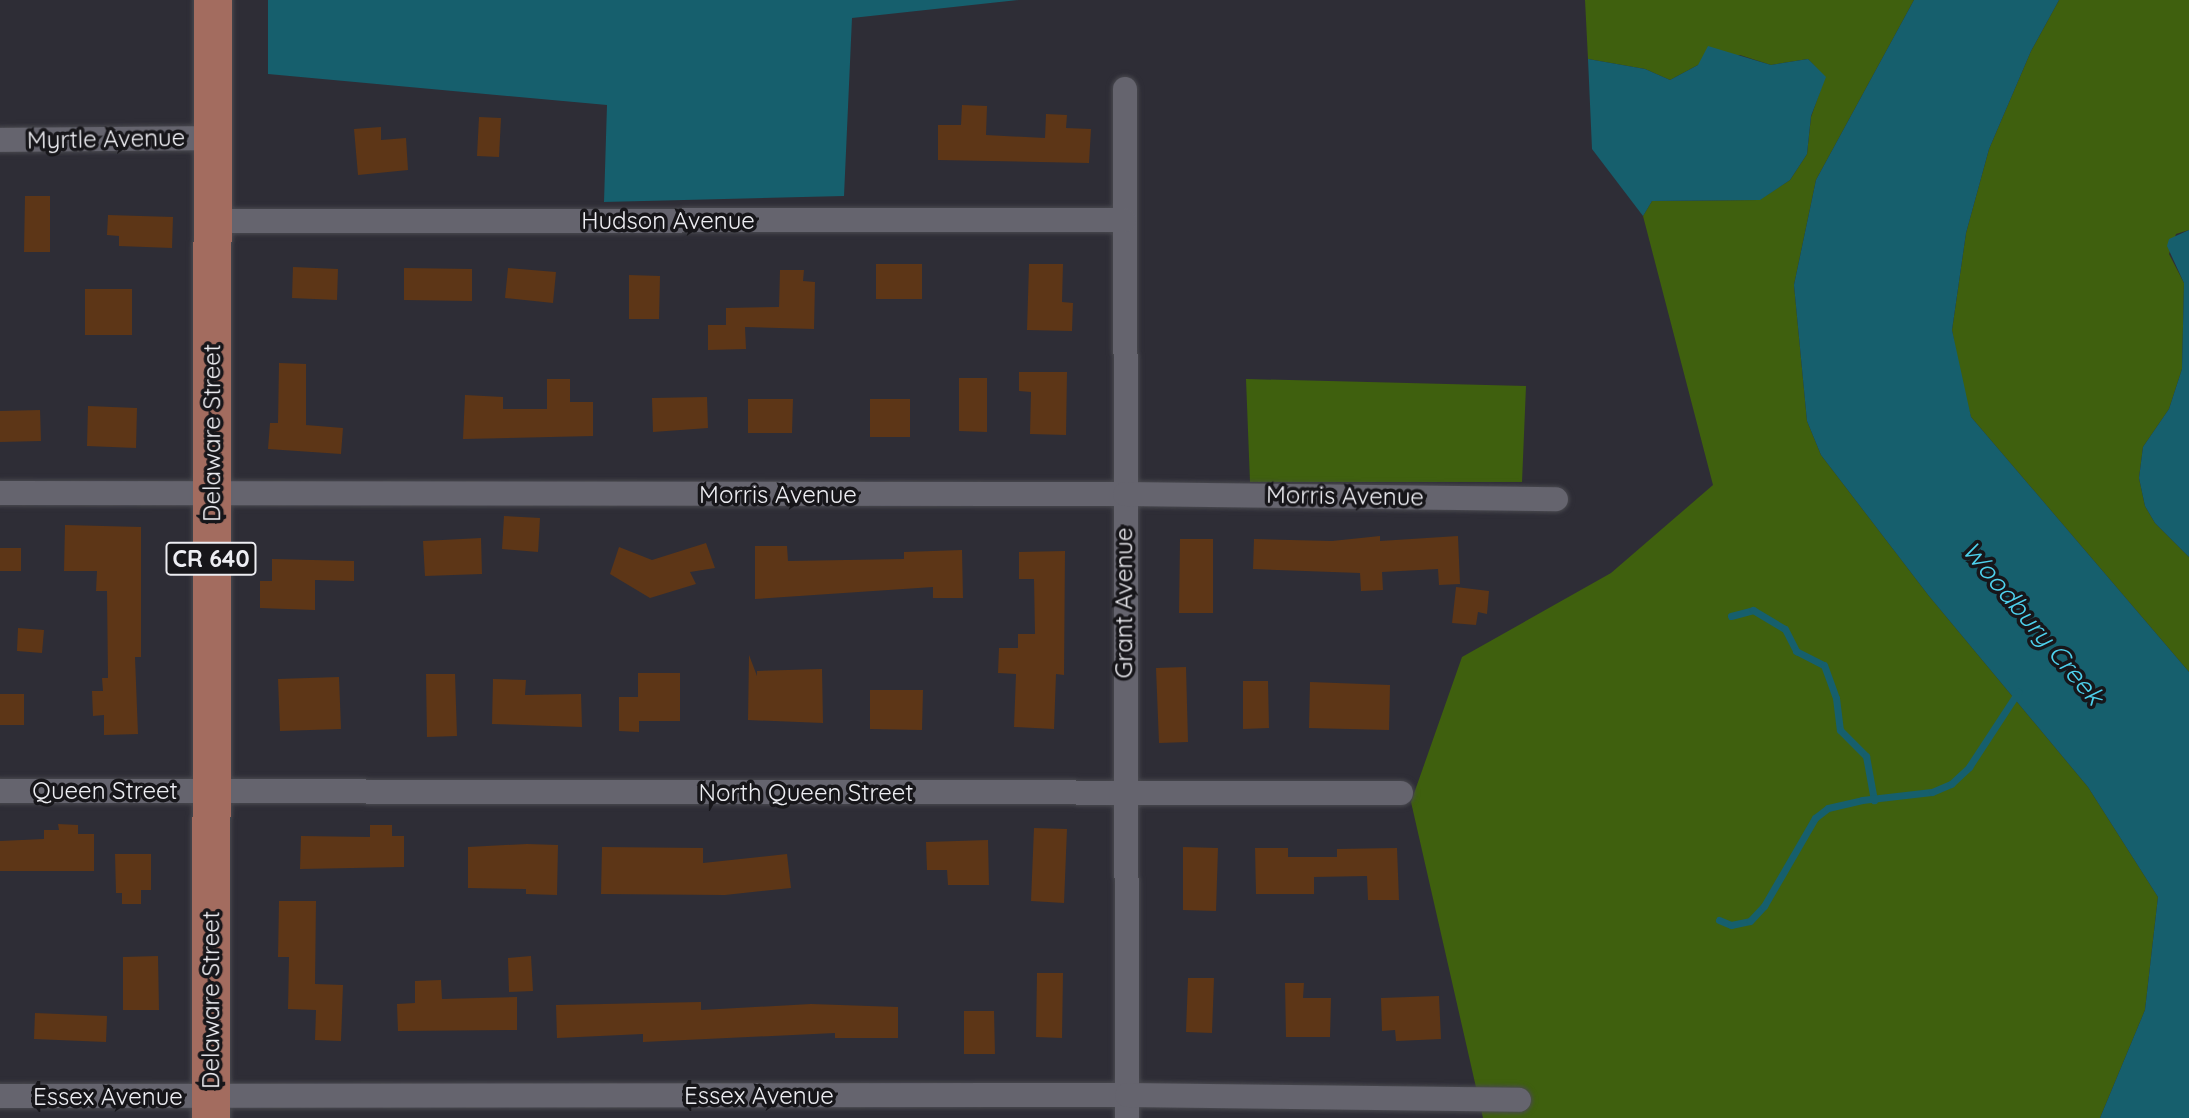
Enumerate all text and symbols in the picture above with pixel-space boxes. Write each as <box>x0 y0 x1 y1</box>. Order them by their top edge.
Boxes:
street label: Myrtle Avenue <box>27 123 185 155</box>
street label: Hudson Avenue <box>581 207 755 235</box>
street label: Delaware Street <box>198 344 226 522</box>
street label: Morris Avenue <box>1266 480 1424 512</box>
street label: Morris Avenue <box>699 481 857 509</box>
street label: Grant Avenue <box>1110 528 1138 678</box>
water label: Woodbury Creek <box>1955 535 2111 711</box>
road number: CR 640 <box>164 540 258 579</box>
street label: Queen Street <box>32 777 178 805</box>
street label: North Queen Street <box>699 779 913 807</box>
street label: Delaware Street <box>197 911 225 1089</box>
street label: Essex Avenue <box>684 1082 834 1110</box>
street label: Essex Avenue <box>33 1083 183 1111</box>

